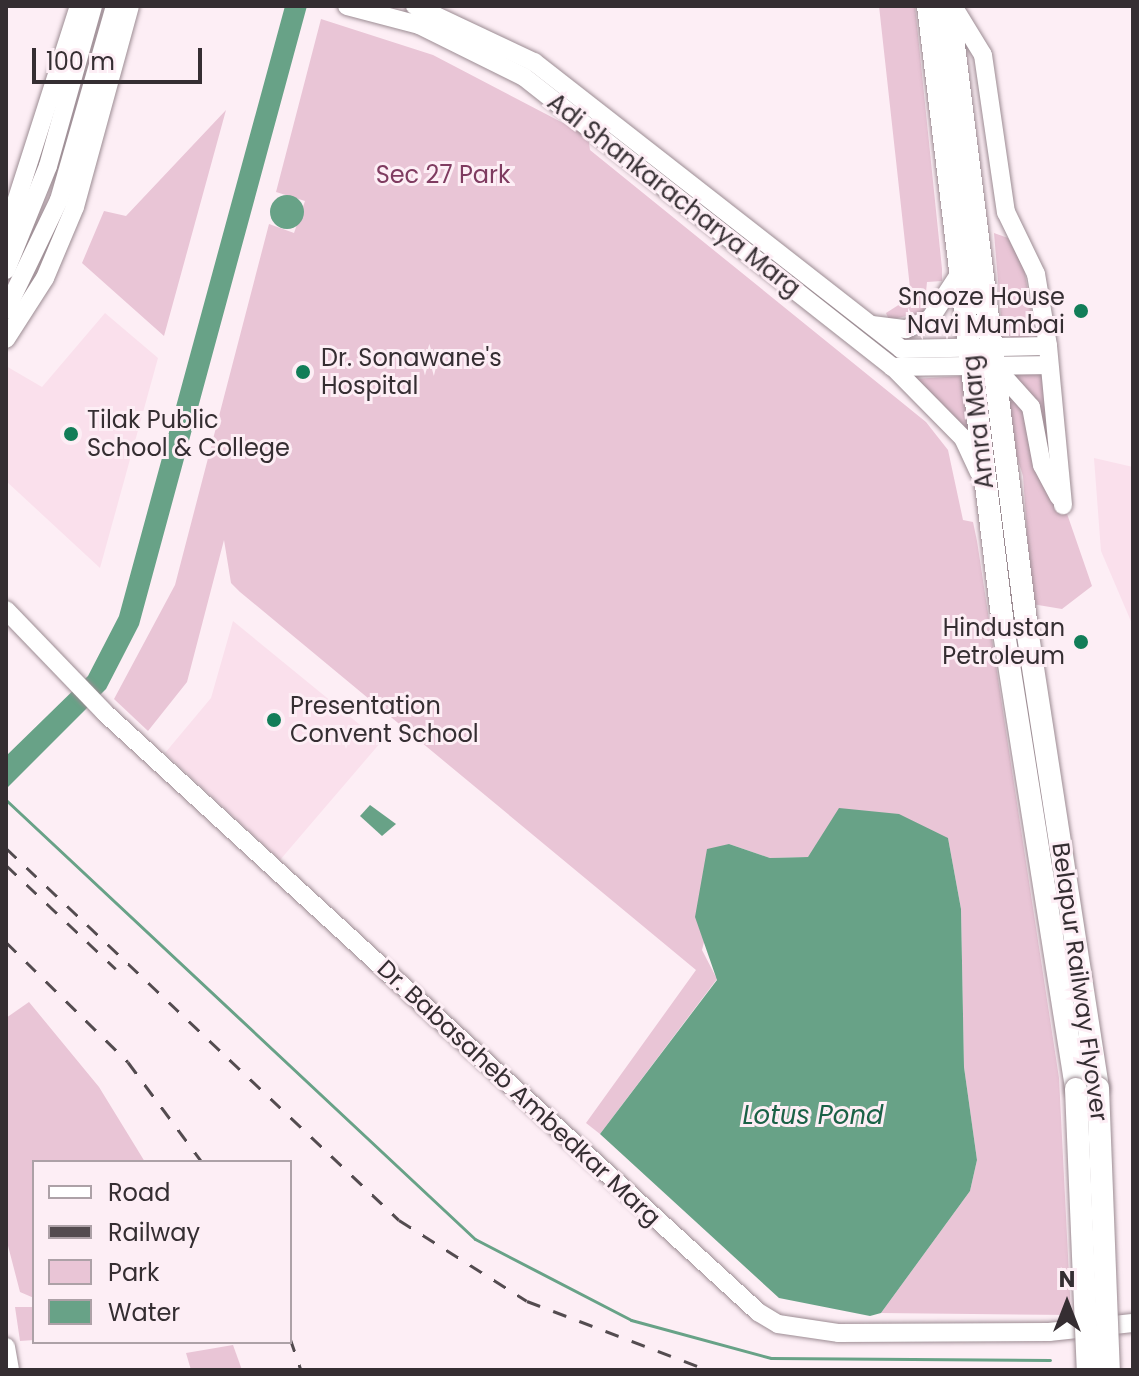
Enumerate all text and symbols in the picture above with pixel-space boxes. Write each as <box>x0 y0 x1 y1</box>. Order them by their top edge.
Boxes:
scale bar <box>36 32 206 82</box>
text: 100 m <box>46 45 115 78</box>
street label: Adi Shankaracharya Marg <box>542 87 806 303</box>
park label: Sec 27 Park <box>376 161 510 189</box>
place label: Snooze House Navi Mumbai <box>898 283 1065 339</box>
marker: Snooze House Navi Mumbai <box>1072 302 1090 320</box>
place label: Dr. Sonawane's Hospital <box>321 344 502 400</box>
street label: Amra Marg <box>957 354 999 490</box>
marker: Dr. Sonawane's Hospital <box>292 361 314 383</box>
place label: Tilak Public School & College <box>87 406 290 462</box>
marker: Tilak Public School & College <box>62 425 80 443</box>
place label: Hindustan Petroleum <box>942 614 1065 670</box>
marker: Hindustan Petroleum <box>1072 633 1090 651</box>
place label: Presentation Convent School <box>290 692 479 748</box>
marker: Presentation Convent School <box>265 711 283 729</box>
street label: Belapur Railway Flyover <box>1046 841 1114 1123</box>
street label: Dr. Babasaheb Ambedkar Marg <box>371 954 667 1232</box>
water label: Lotus Pond <box>742 1100 884 1132</box>
legend <box>32 1160 292 1344</box>
text: Road <box>108 1176 170 1209</box>
text: Railway <box>108 1216 200 1249</box>
text: Park <box>108 1256 159 1289</box>
north arrow <box>1027 1264 1107 1344</box>
text: N <box>1059 1264 1075 1295</box>
text: Water <box>108 1296 180 1329</box>

